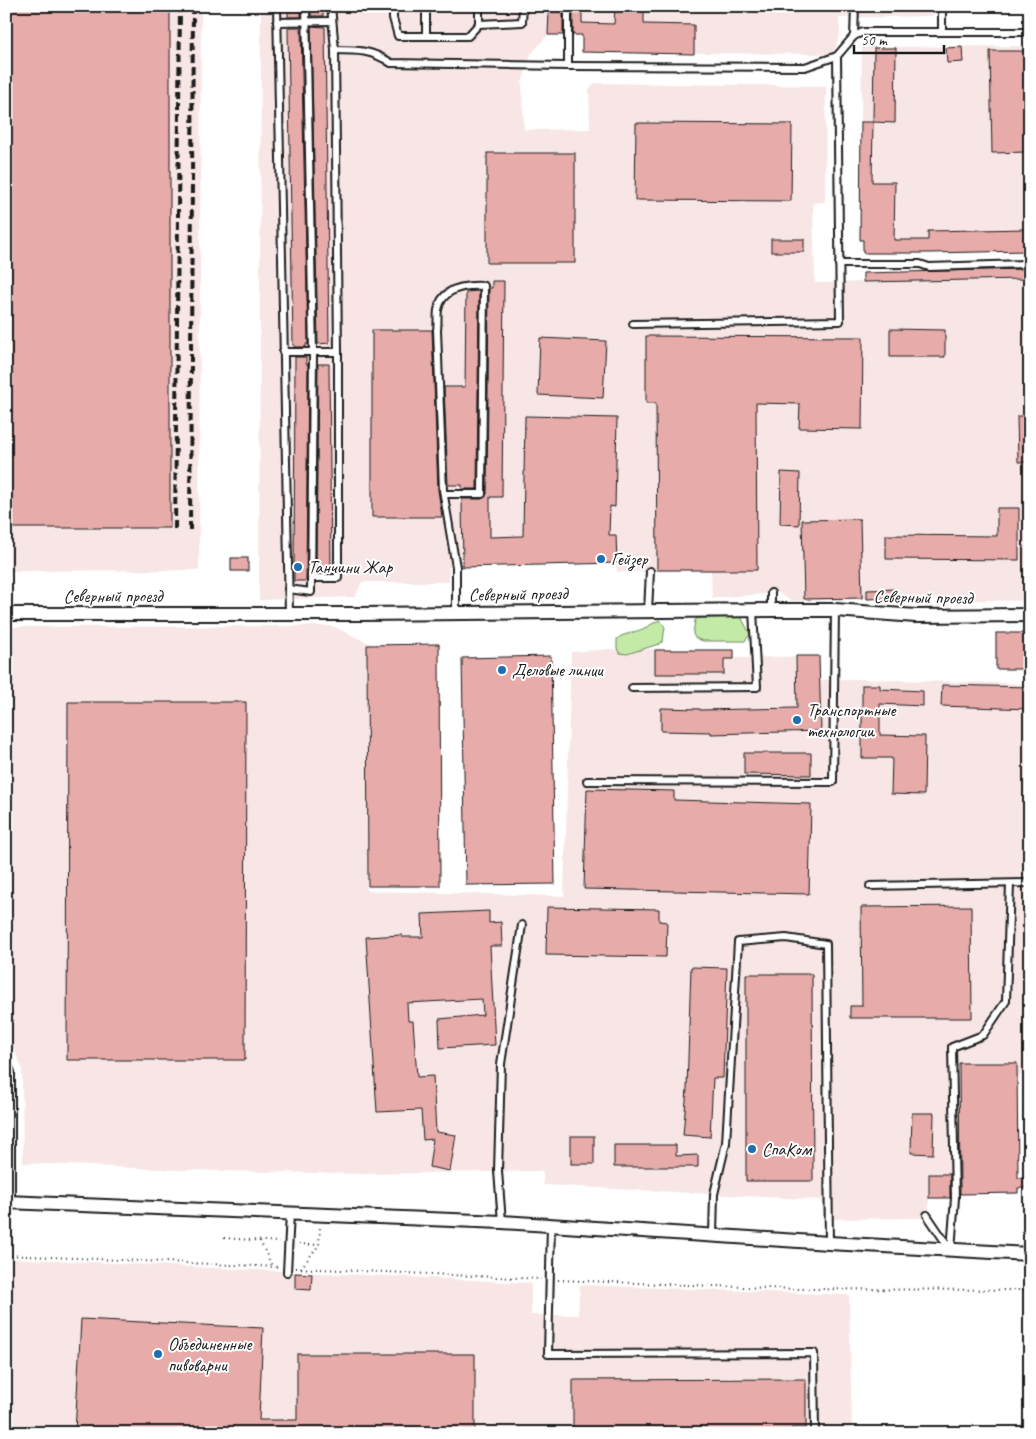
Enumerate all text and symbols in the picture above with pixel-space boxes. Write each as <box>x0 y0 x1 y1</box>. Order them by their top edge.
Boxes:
scale bar <box>854 22 944 54</box>
text: 50 m <box>861 31 888 50</box>
place label: Гейзер <box>611 548 649 571</box>
marker: Гейзер <box>595 553 607 565</box>
place label: Танчини Жар <box>308 556 393 578</box>
marker: Танчини Жар <box>292 561 304 573</box>
street label: Северный проезд <box>468 582 569 606</box>
street label: Северный проезд <box>64 585 164 607</box>
street label: Северный проезд <box>873 585 974 609</box>
place label: Деловые линии <box>512 659 604 681</box>
marker: Деловые линии <box>496 664 508 676</box>
place label: Транспортные технологии <box>807 699 897 742</box>
marker: Транспортные технологии <box>791 714 803 726</box>
place label: СпаКом <box>762 1138 813 1160</box>
marker: СпаКом <box>746 1143 758 1155</box>
place label: Объединенные пивоварни <box>168 1333 253 1376</box>
marker: Объединенные пивоварни <box>152 1348 164 1360</box>

